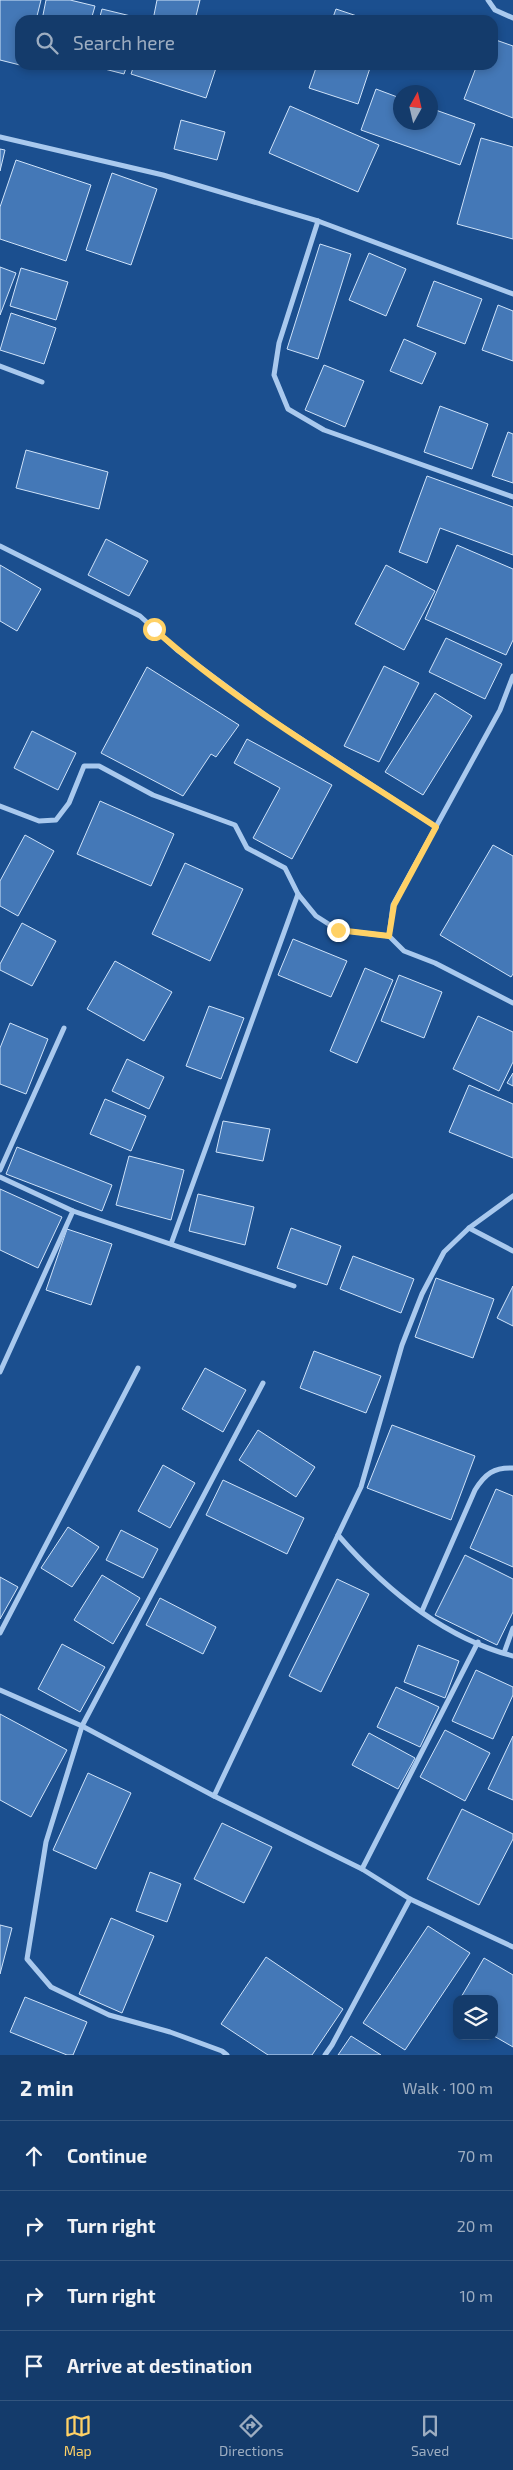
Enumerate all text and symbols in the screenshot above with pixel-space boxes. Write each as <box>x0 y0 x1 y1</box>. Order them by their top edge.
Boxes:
search box <box>15 15 498 70</box>
icon: search <box>33 29 61 57</box>
text: Search here <box>73 31 175 54</box>
north arrow <box>393 85 438 130</box>
route start <box>143 618 166 641</box>
route end <box>327 919 350 942</box>
map controls <box>453 1995 498 2040</box>
button: layers <box>453 1995 498 2040</box>
text: 2 min <box>20 2075 74 2100</box>
text: Walk · 100 m <box>402 2078 493 2097</box>
icon: ahead <box>20 2142 48 2170</box>
text: Continue <box>67 2144 147 2167</box>
text: 70 m <box>458 2146 493 2165</box>
icon: right <box>20 2212 48 2240</box>
text: Turn right <box>67 2214 155 2237</box>
text: 20 m <box>457 2216 493 2235</box>
icon: right <box>20 2282 48 2310</box>
text: Turn right <box>67 2284 155 2307</box>
text: 10 m <box>459 2286 493 2305</box>
icon: arrive <box>20 2352 48 2380</box>
text: Arrive at destination <box>67 2354 252 2377</box>
tab: Map <box>64 2412 92 2459</box>
tab: Directions <box>219 2412 284 2459</box>
tab: Saved <box>411 2412 449 2459</box>

